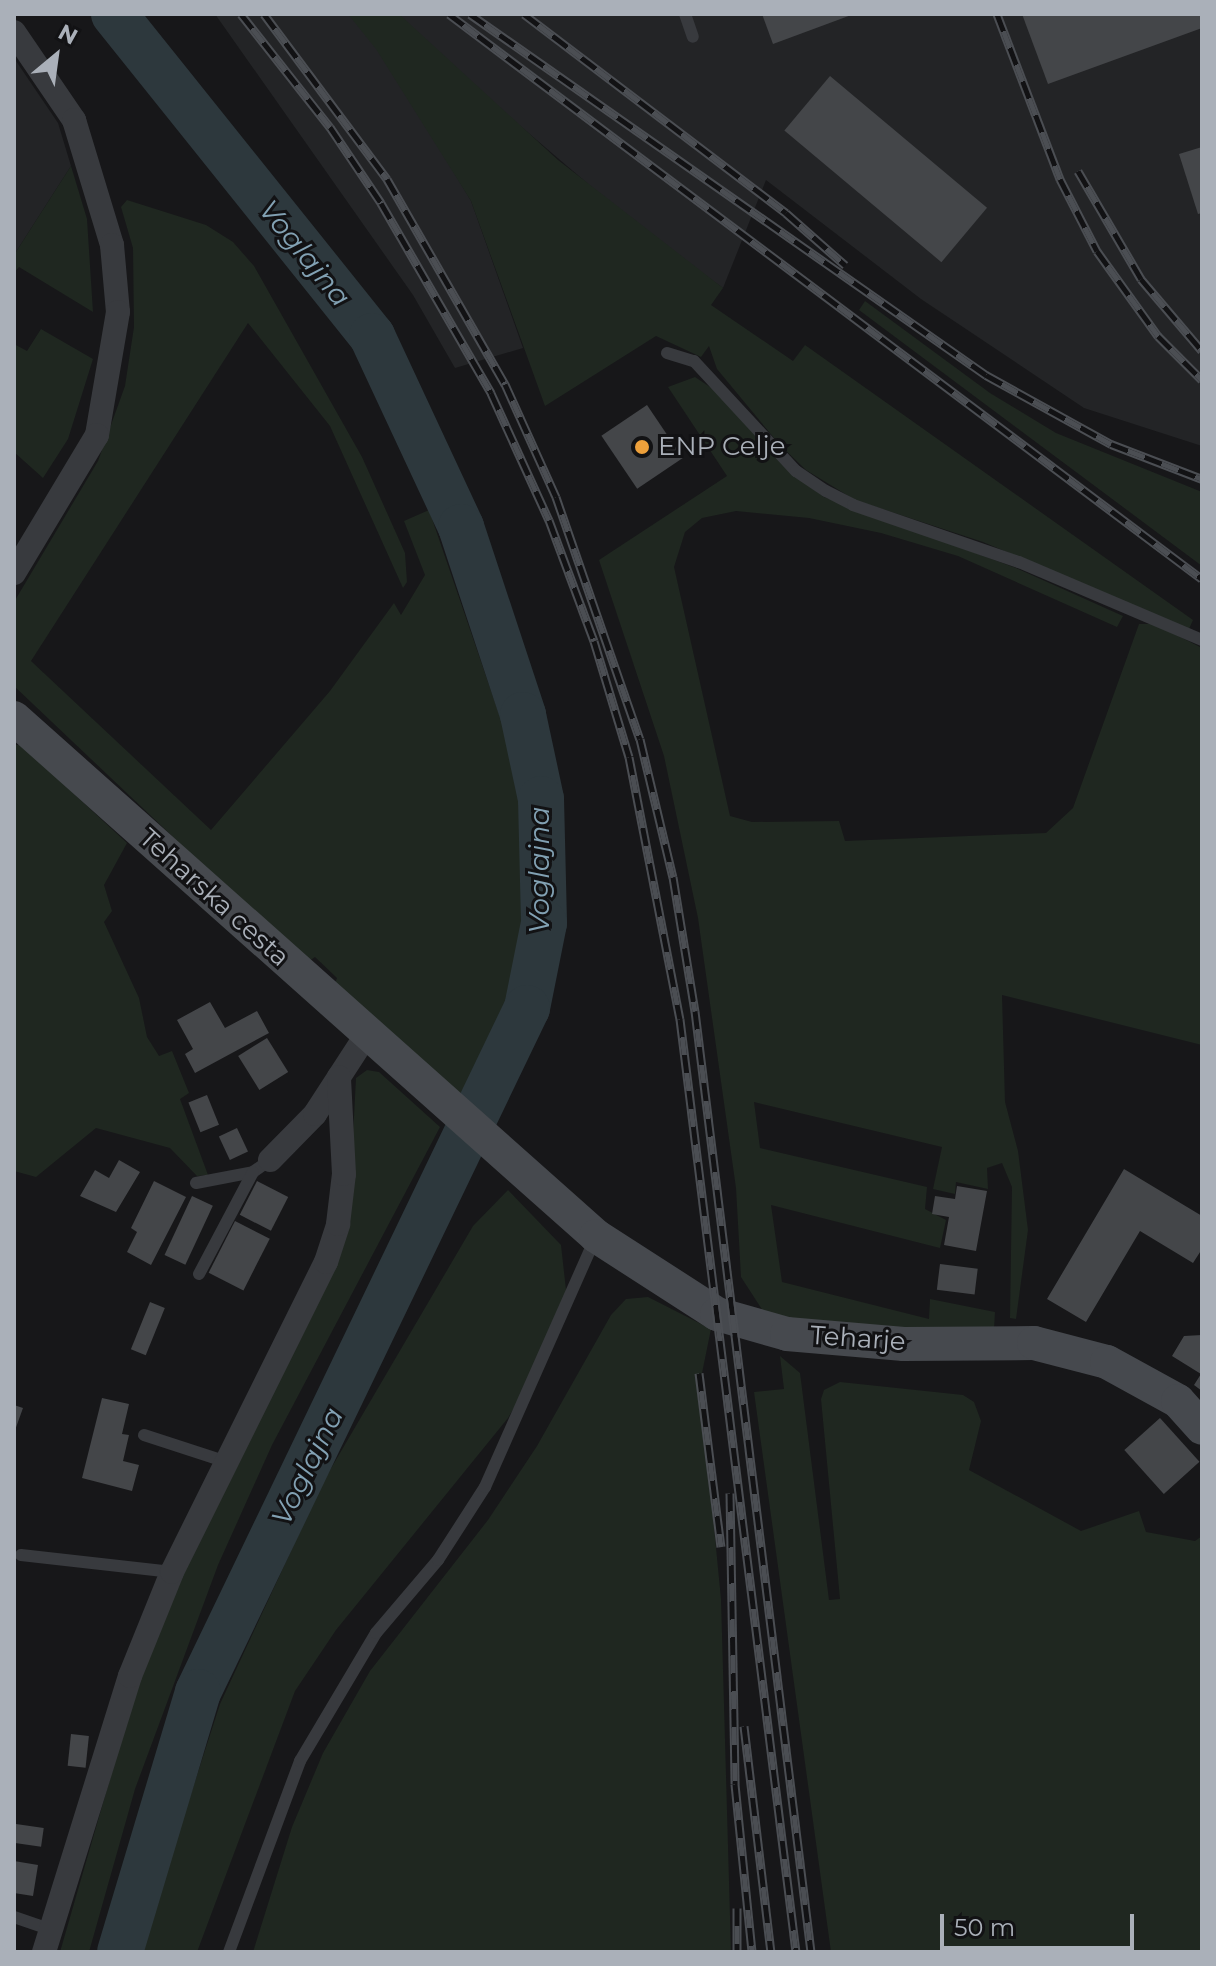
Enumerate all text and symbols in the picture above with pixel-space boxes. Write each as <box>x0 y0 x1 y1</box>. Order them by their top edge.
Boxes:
north arrow <box>16 16 96 96</box>
text: N <box>54 18 82 51</box>
water label: Voglajna <box>252 193 358 313</box>
place label: ENP Celje <box>658 431 785 463</box>
marker: ENP Celje <box>633 438 651 456</box>
water label: Voglajna <box>522 807 556 933</box>
street label: Teharska cesta <box>133 823 295 973</box>
street label: Teharje <box>809 1320 907 1358</box>
water label: Voglajna <box>264 1402 350 1530</box>
scale bar <box>944 1898 1138 1948</box>
text: 50 m <box>954 1913 1015 1942</box>

